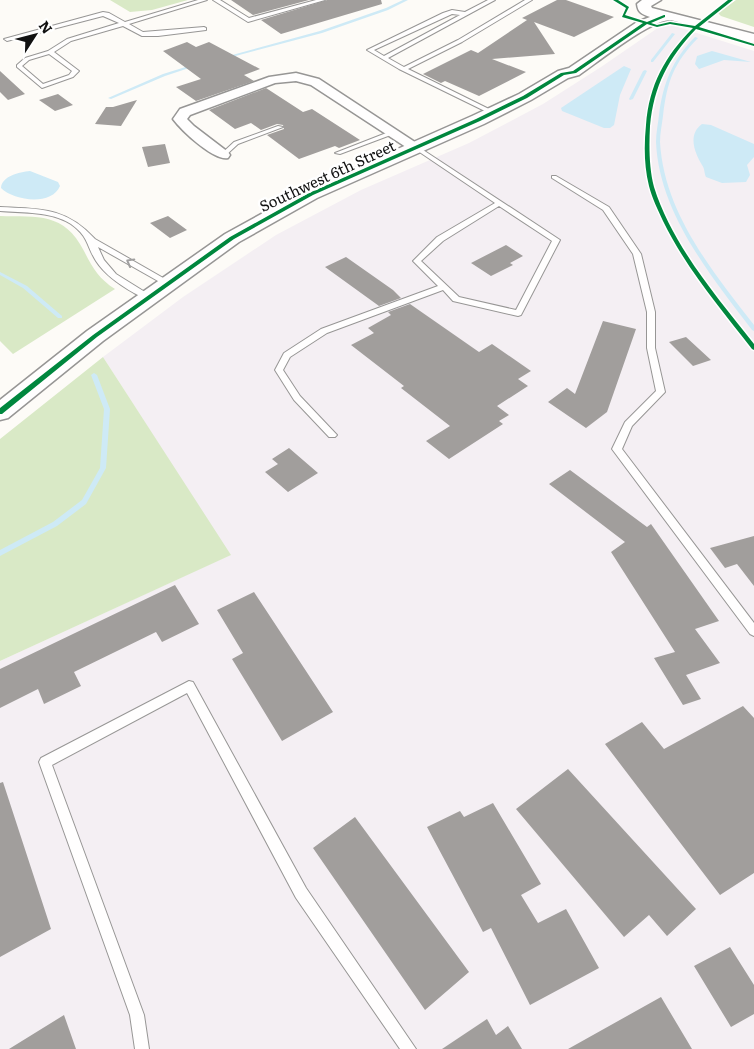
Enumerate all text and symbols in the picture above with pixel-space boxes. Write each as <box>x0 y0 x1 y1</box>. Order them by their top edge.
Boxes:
north arrow <box>10 10 60 60</box>
text: N <box>35 16 58 38</box>
street label: Southwest 6th Street <box>255 133 399 217</box>
one-way arrow <box>126 258 135 268</box>

